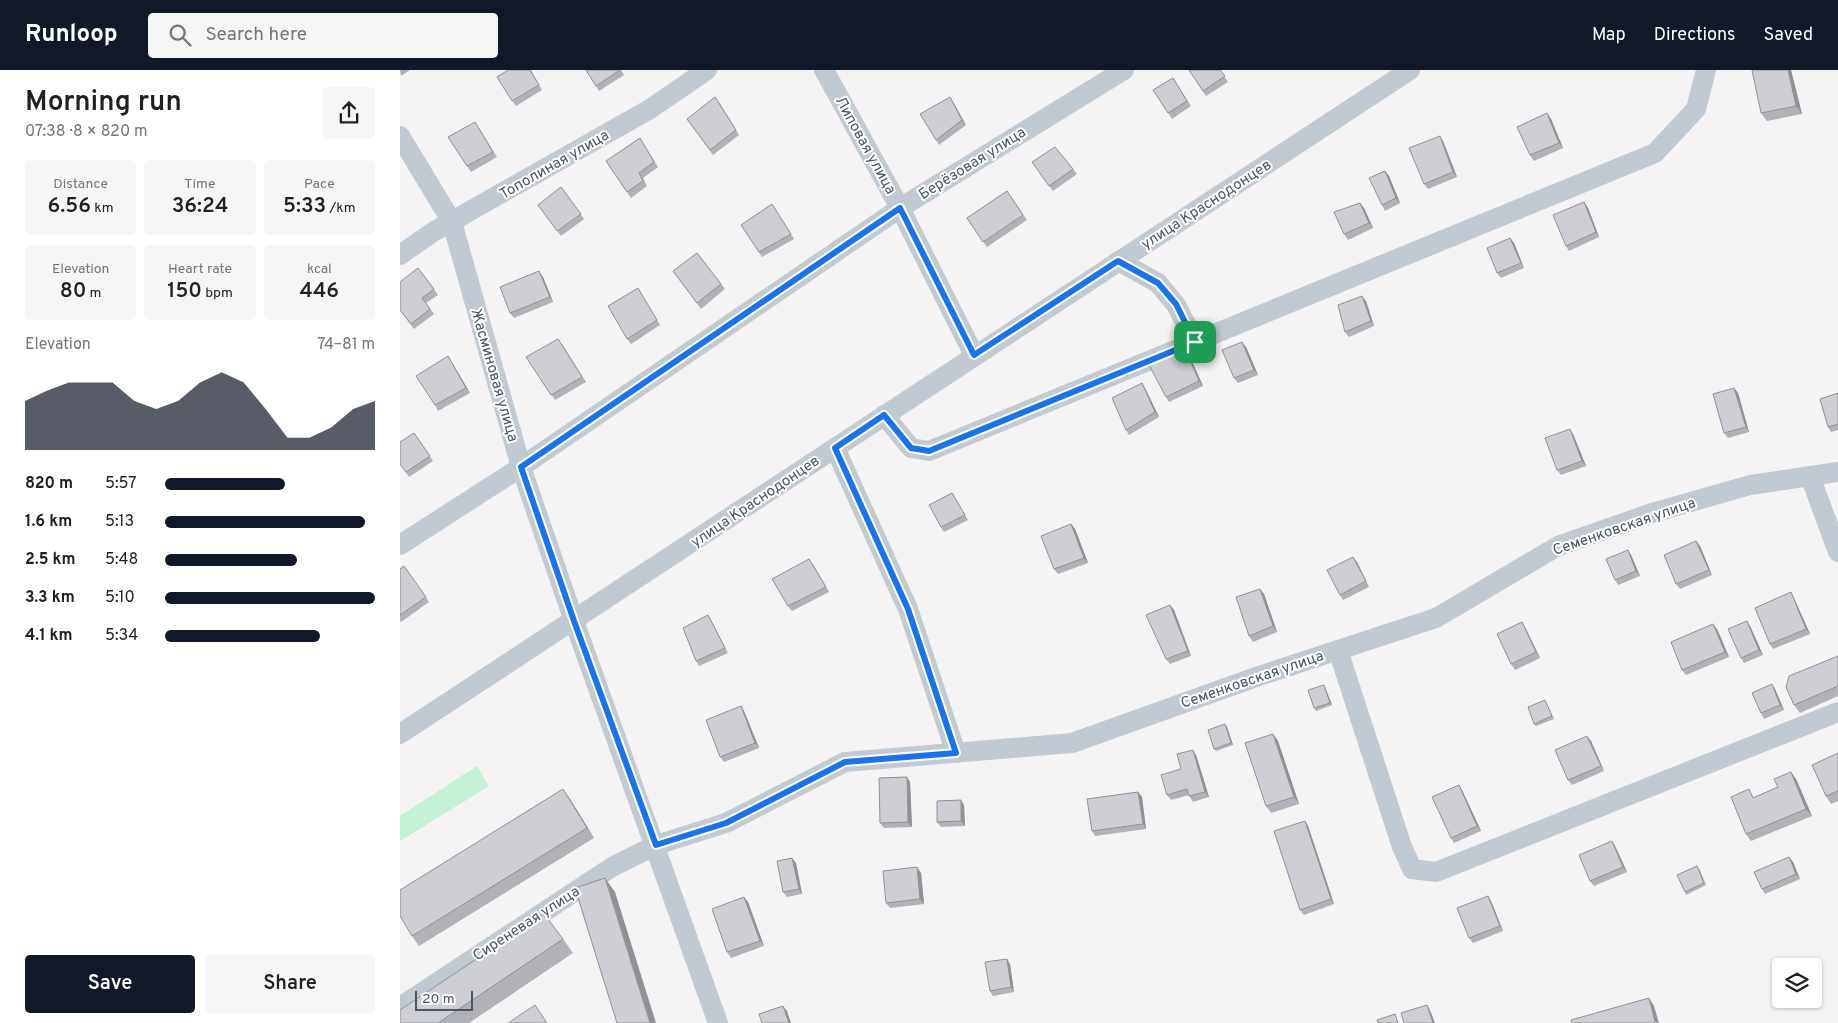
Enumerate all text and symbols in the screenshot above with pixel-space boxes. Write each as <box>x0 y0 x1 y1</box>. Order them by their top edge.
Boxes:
search box <box>148 13 498 58</box>
text: Runloop <box>25 20 118 50</box>
icon: search <box>166 21 194 49</box>
text: Search here <box>206 23 307 47</box>
text: Map <box>1592 24 1626 47</box>
text: Directions <box>1654 24 1736 47</box>
text: Saved <box>1764 24 1813 47</box>
text: Morning run <box>25 85 182 121</box>
button: share <box>323 87 375 139</box>
street label: Липовая улица <box>830 93 899 198</box>
text: 07:38 · 8 × 820 m <box>25 122 147 142</box>
street label: Берёзовая улица <box>916 124 1030 205</box>
street label: Тополиная улица <box>497 126 613 204</box>
street label: улица Краснодонцев <box>1138 156 1275 254</box>
text: Distance <box>53 176 108 193</box>
text: Time <box>184 176 216 193</box>
text: Pace <box>304 176 335 193</box>
text: 6.56 <box>48 193 91 220</box>
text: 36:24 <box>172 193 228 220</box>
text: 5:33 <box>283 193 326 220</box>
text: km <box>91 200 114 217</box>
text: /km <box>326 200 356 217</box>
text: Elevation <box>52 261 109 278</box>
text: Heart rate <box>168 261 232 278</box>
text: kcal <box>307 261 332 278</box>
text: 80 <box>60 278 86 305</box>
text: 150 <box>167 278 202 305</box>
text: 446 <box>300 278 339 305</box>
text: m <box>86 285 101 302</box>
text: bpm <box>202 285 233 302</box>
street label: Жасминовая улица <box>465 307 522 444</box>
pin <box>1174 321 1216 363</box>
icon: arrive <box>1181 328 1209 356</box>
text: Elevation <box>25 335 91 355</box>
text: 74–81 m <box>317 335 375 355</box>
street label: улица Краснодонцев <box>688 452 824 552</box>
text: 820 m <box>25 474 73 494</box>
text: 5:57 <box>105 474 137 494</box>
street label: Семенковская улица <box>1551 494 1698 561</box>
text: 1.6 km <box>25 512 72 532</box>
text: 5:13 <box>105 512 134 532</box>
text: 2.5 km <box>25 550 75 570</box>
text: 5:48 <box>105 550 138 570</box>
text: 3.3 km <box>25 588 75 608</box>
text: 5:10 <box>105 588 135 608</box>
text: 4.1 km <box>25 626 73 646</box>
text: 5:34 <box>105 626 138 646</box>
street label: Семенковская улица <box>1179 647 1326 714</box>
street label: Сиреневая улица <box>470 883 584 966</box>
button: Save <box>25 955 195 1013</box>
button: Share <box>205 955 375 1013</box>
map controls <box>1772 958 1822 1008</box>
button: layers <box>1772 958 1822 1008</box>
scale bar <box>415 988 472 1011</box>
text: 20 m <box>422 991 455 1008</box>

